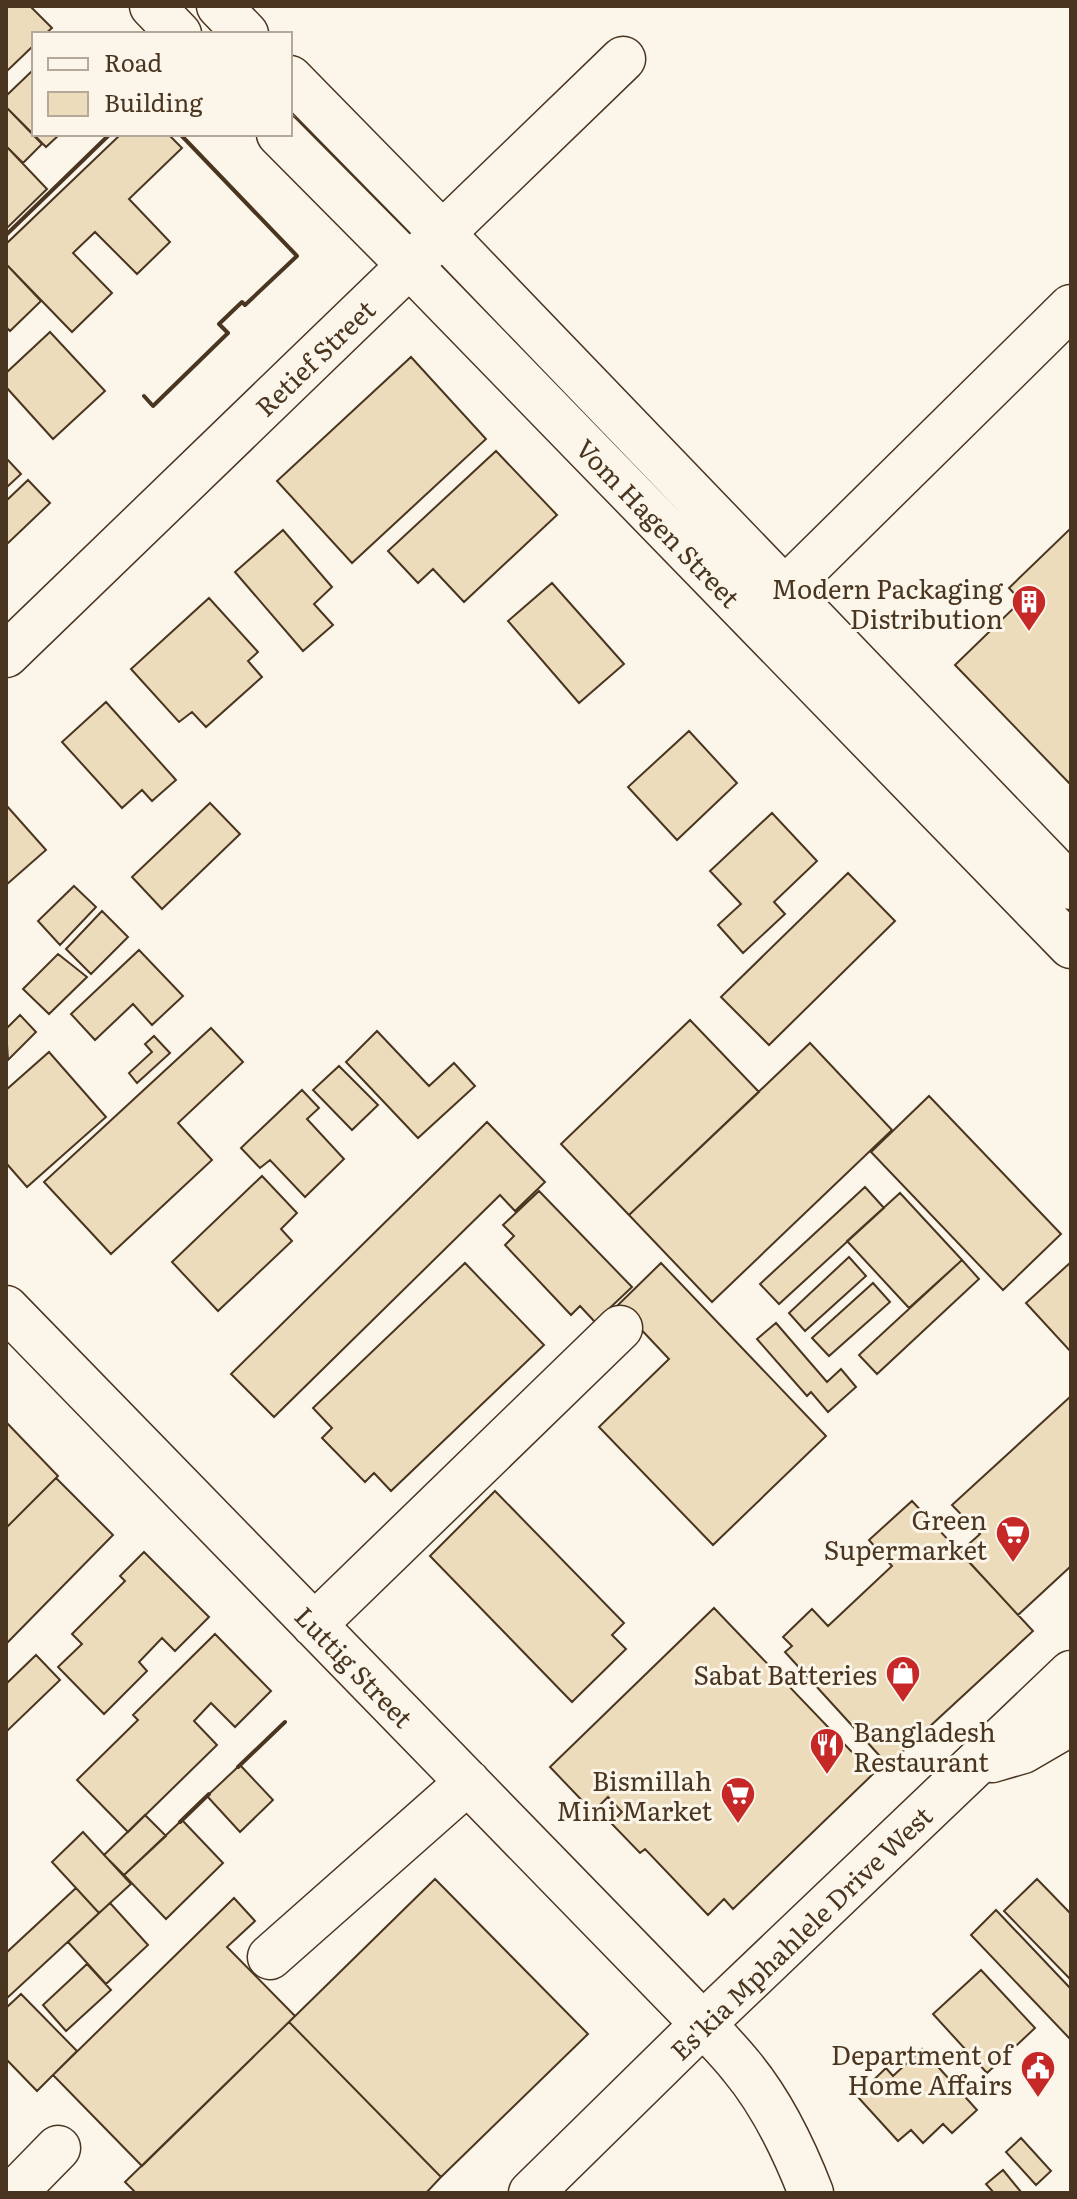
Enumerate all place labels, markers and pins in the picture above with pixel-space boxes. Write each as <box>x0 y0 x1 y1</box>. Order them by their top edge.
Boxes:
place label: Modern Packaging Distribution <box>772 568 1003 637</box>
building icon: Modern Packaging Distribution <box>1010 583 1048 633</box>
place label: Green Supermarket <box>824 1499 987 1568</box>
supermarket icon: Green Supermarket <box>994 1514 1032 1564</box>
place label: Sabat Batteries <box>693 1654 877 1693</box>
shop icon: Sabat Batteries <box>884 1654 922 1704</box>
place label: Bangladesh Restaurant <box>853 1711 996 1780</box>
restaurant icon: Bangladesh Restaurant <box>808 1726 846 1776</box>
place label: Bismillah Mini Market <box>556 1760 712 1829</box>
supermarket icon: Bismillah Mini Market <box>719 1775 757 1825</box>
place label: Department of Home Affairs <box>831 2034 1014 2103</box>
public building icon: Department of Home Affairs <box>1019 2049 1057 2099</box>

